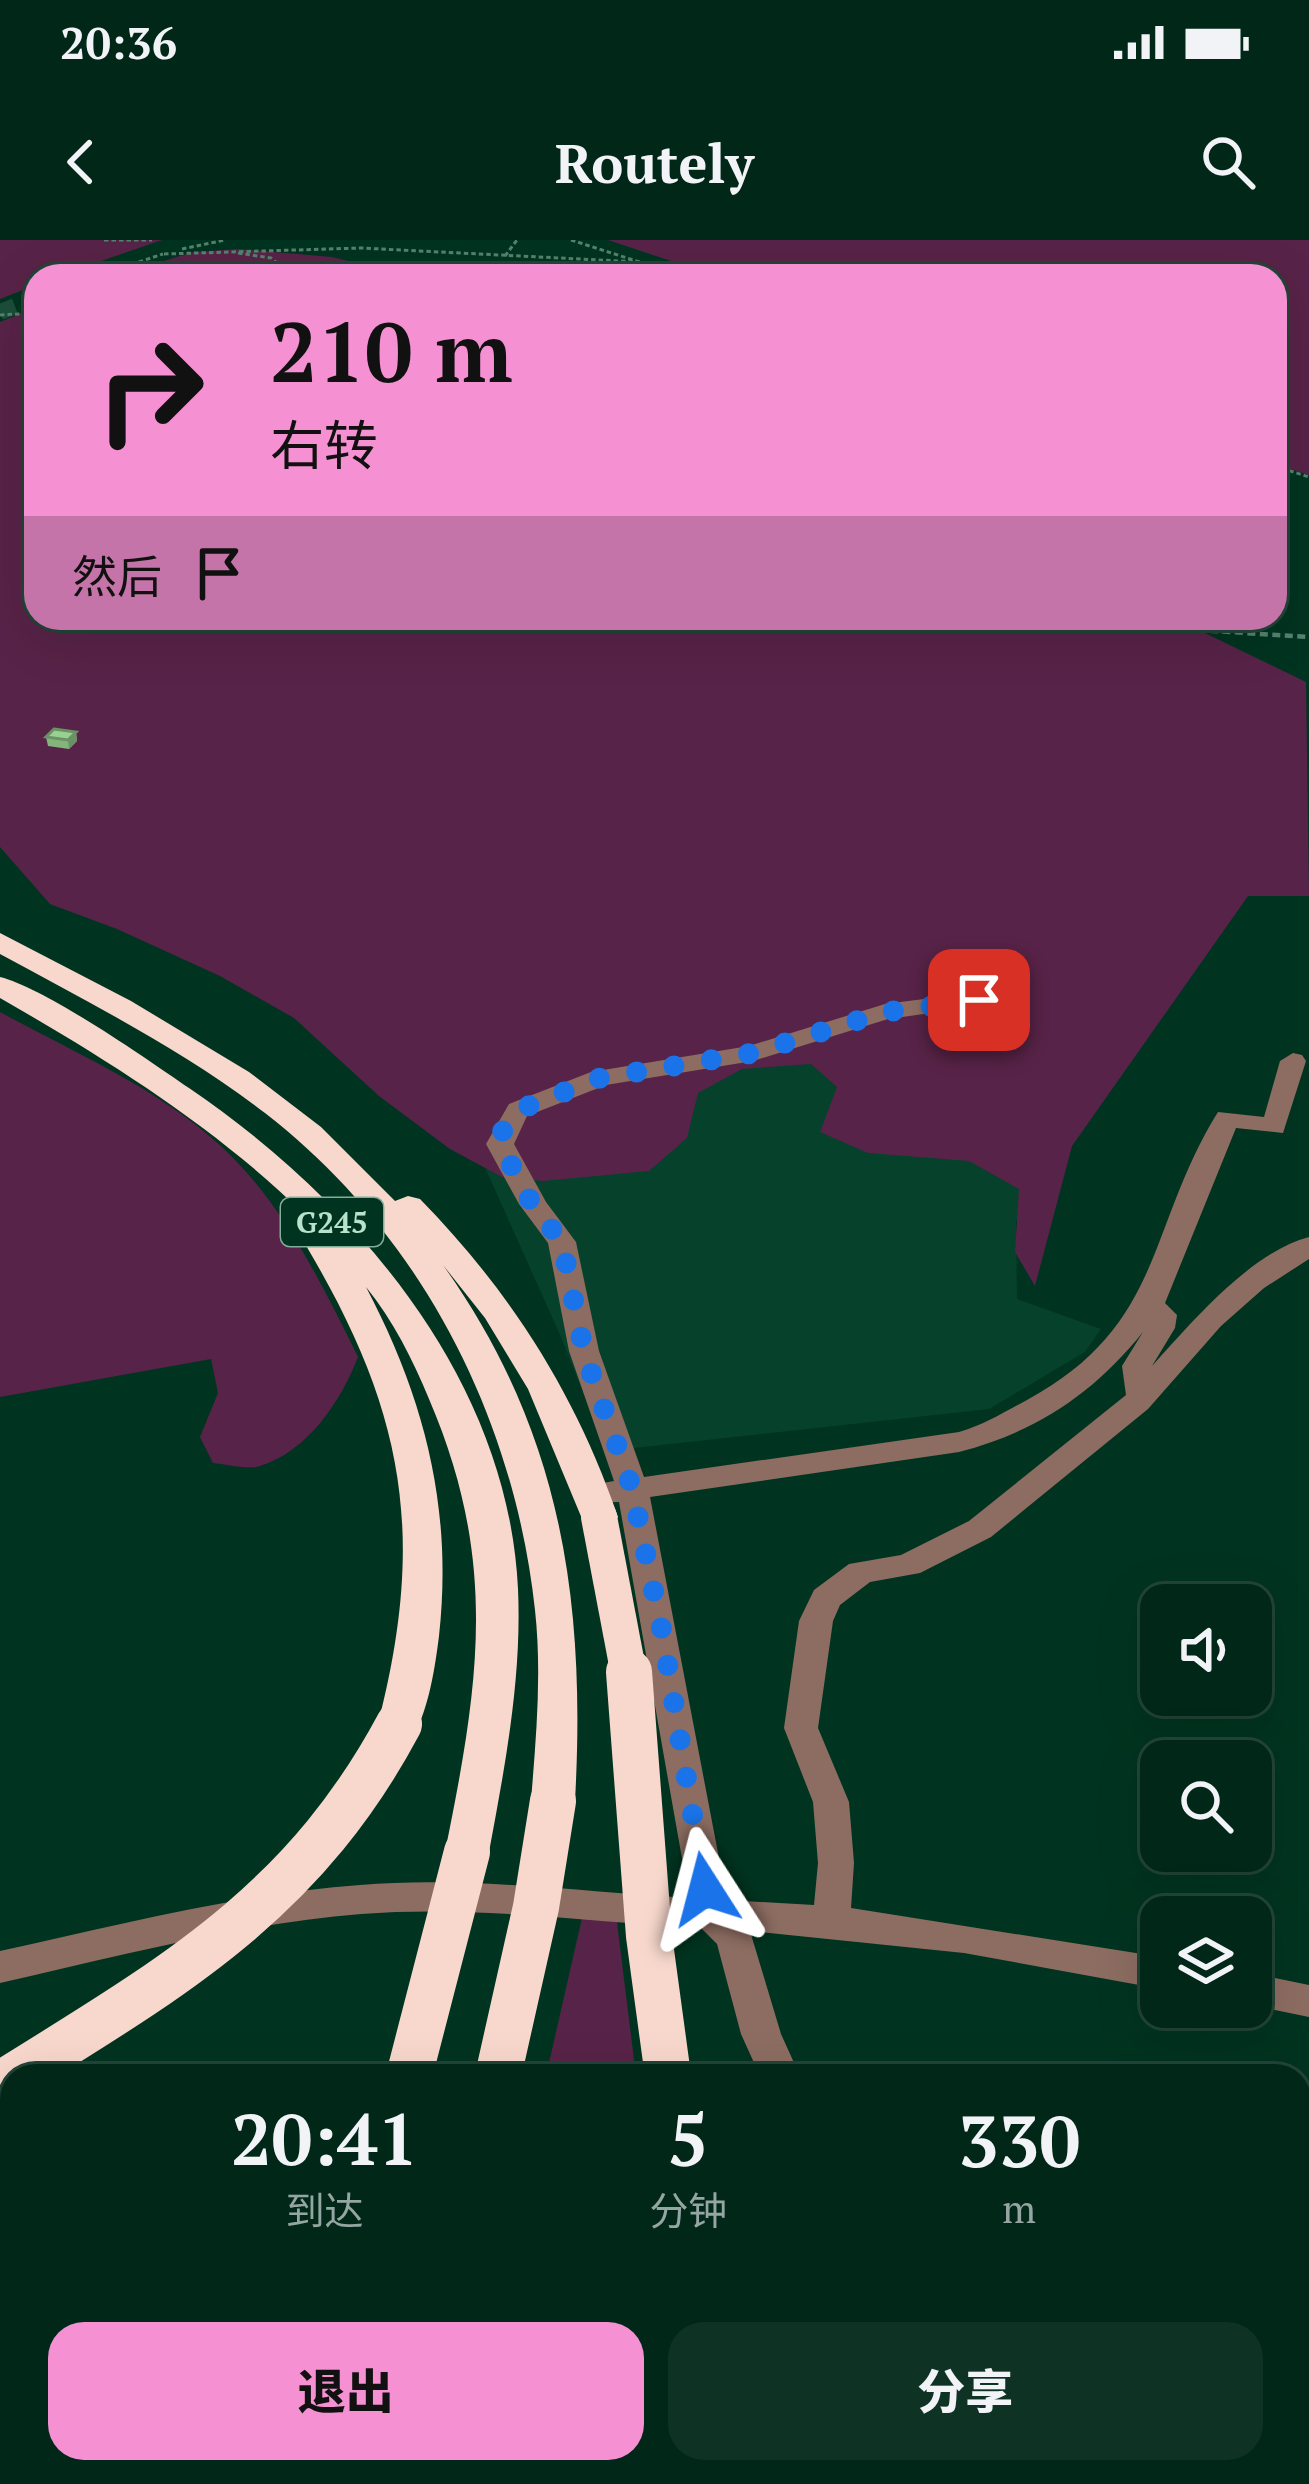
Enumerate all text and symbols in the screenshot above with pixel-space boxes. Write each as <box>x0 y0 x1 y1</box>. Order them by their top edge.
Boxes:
text: 20:36 <box>60 12 177 72</box>
text: Routely <box>555 127 754 198</box>
icon: back <box>48 129 114 195</box>
icon: search <box>1195 129 1261 195</box>
text: 210 m <box>270 295 513 406</box>
icon: right <box>72 312 228 468</box>
text: 右转 <box>270 409 378 480</box>
icon: arrive <box>186 540 252 606</box>
text: 然后 <box>72 546 162 606</box>
pin <box>928 949 1030 1051</box>
icon: arrive <box>946 967 1012 1033</box>
road number: G245 <box>281 1198 383 1246</box>
map controls <box>1140 1584 1272 2028</box>
button: sound <box>1140 1584 1272 1716</box>
button: search <box>1140 1740 1272 1872</box>
position arrow <box>642 1826 768 1952</box>
button: layers <box>1140 1896 1272 2028</box>
text: 20:41 <box>231 2090 418 2186</box>
text: 5 <box>668 2090 709 2186</box>
text: 330 <box>958 2092 1080 2188</box>
text: m <box>1002 2182 1036 2234</box>
text: 到达 <box>286 2184 364 2236</box>
text: 分钟 <box>649 2184 727 2236</box>
button: 退出 <box>48 2322 644 2460</box>
button: 分享 <box>668 2322 1263 2460</box>

